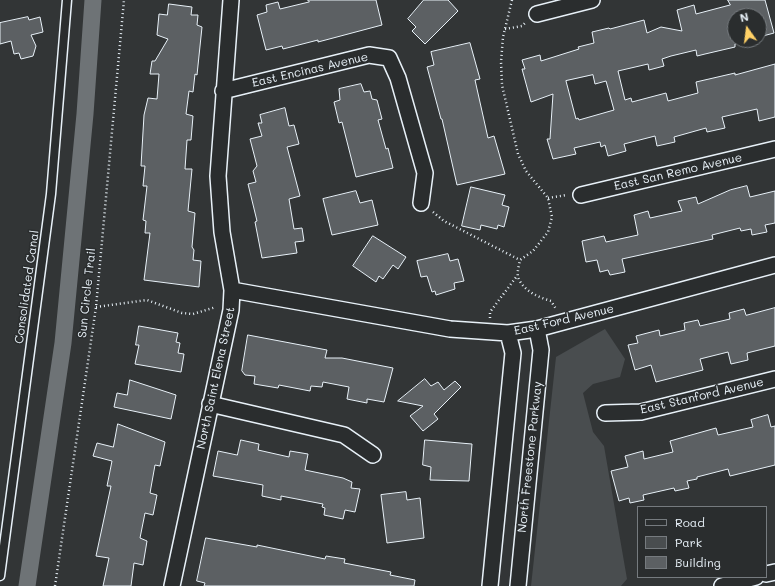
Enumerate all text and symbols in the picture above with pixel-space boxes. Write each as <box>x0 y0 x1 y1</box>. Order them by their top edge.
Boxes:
north arrow <box>727 8 767 48</box>
text: N <box>738 9 750 25</box>
street label: East Encinas Avenue <box>250 50 370 90</box>
street label: East San Remo Avenue <box>612 150 744 194</box>
street label: Consolidated Canal <box>12 229 42 345</box>
street label: Sun Circle Trail <box>75 247 99 339</box>
street label: East Ford Avenue <box>513 301 615 339</box>
street label: North Saint Elena Street <box>194 306 238 450</box>
street label: East Stanford Avenue <box>639 375 765 417</box>
street label: North Freestone Parkway <box>515 381 545 533</box>
legend <box>637 506 767 578</box>
text: Road <box>675 514 705 530</box>
text: Park <box>675 534 702 550</box>
text: Building <box>675 554 721 570</box>

